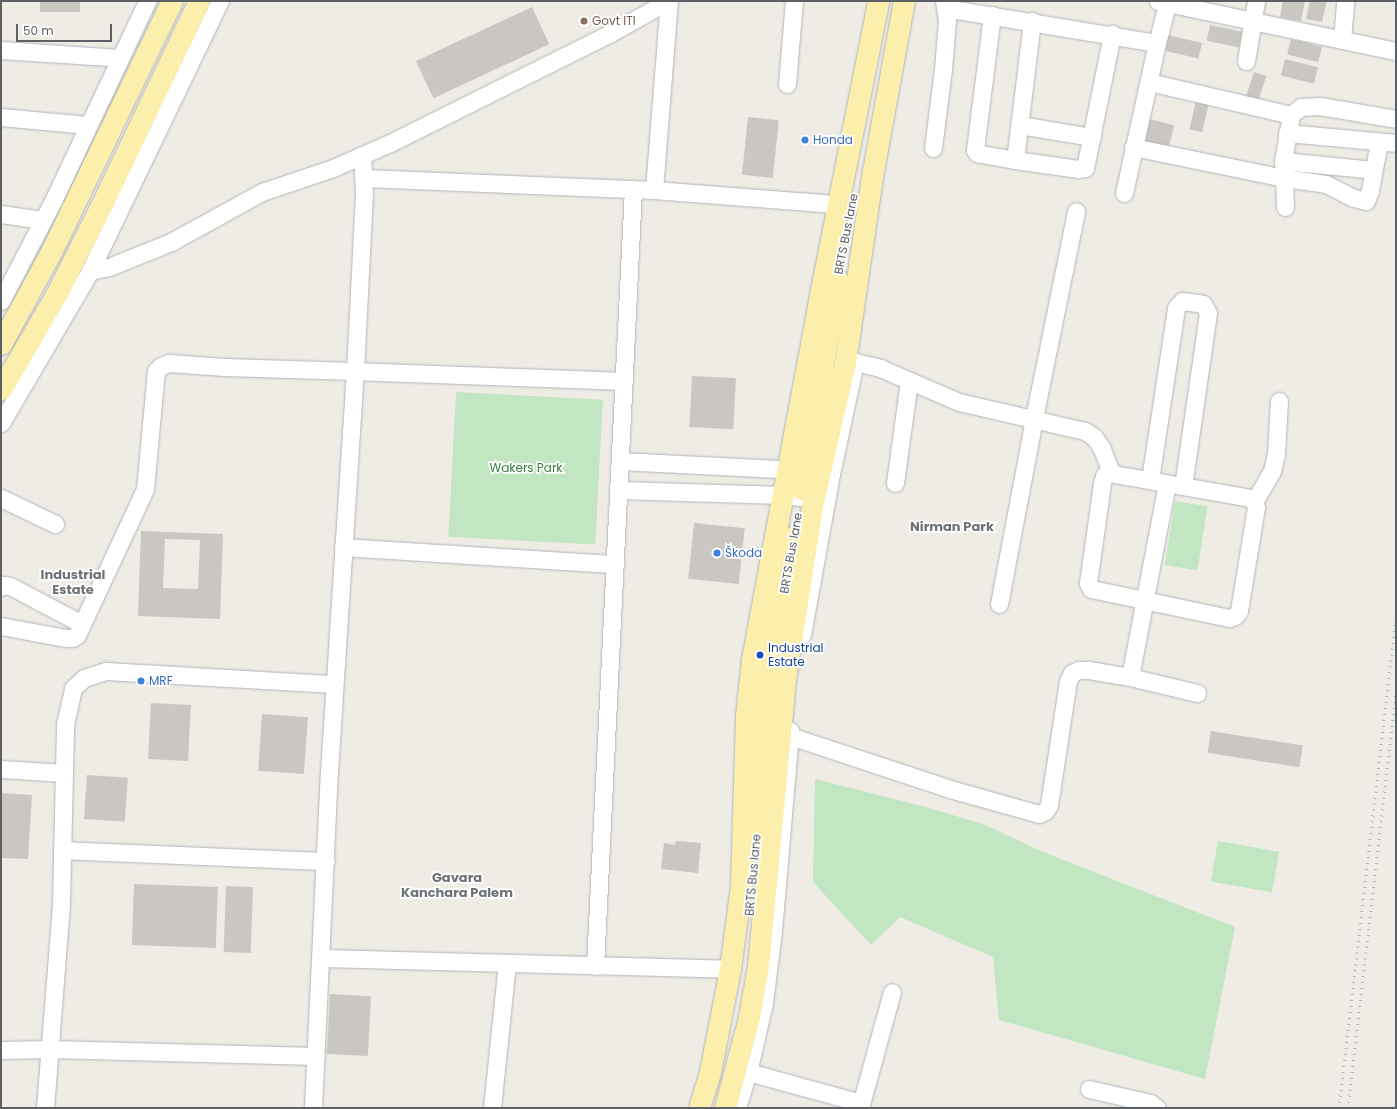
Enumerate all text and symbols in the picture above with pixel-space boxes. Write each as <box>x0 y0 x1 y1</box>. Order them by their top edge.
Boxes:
place label: Govt ITI <box>592 14 636 28</box>
scale bar <box>18 16 114 42</box>
marker: Govt ITI <box>579 16 589 26</box>
text: 50 m <box>23 22 54 39</box>
place label: Honda <box>813 133 853 147</box>
marker: Honda <box>800 135 810 145</box>
street label: BRTS Bus lane <box>831 192 861 276</box>
park label: Wakers Park <box>489 461 563 475</box>
street label: BRTS Bus lane <box>777 511 805 595</box>
district label: Nirman Park <box>910 519 994 535</box>
place label: Škoda <box>725 546 762 560</box>
marker: Škoda <box>712 548 722 558</box>
district label: Industrial Estate <box>41 568 105 599</box>
place label: Industrial Estate <box>768 641 824 669</box>
marker: Industrial Estate <box>755 650 765 660</box>
place label: MRF <box>149 674 173 688</box>
marker: MRF <box>136 676 146 686</box>
street label: BRTS Bus lane <box>742 833 764 917</box>
district label: Gavara Kanchara Palem <box>401 871 513 902</box>

